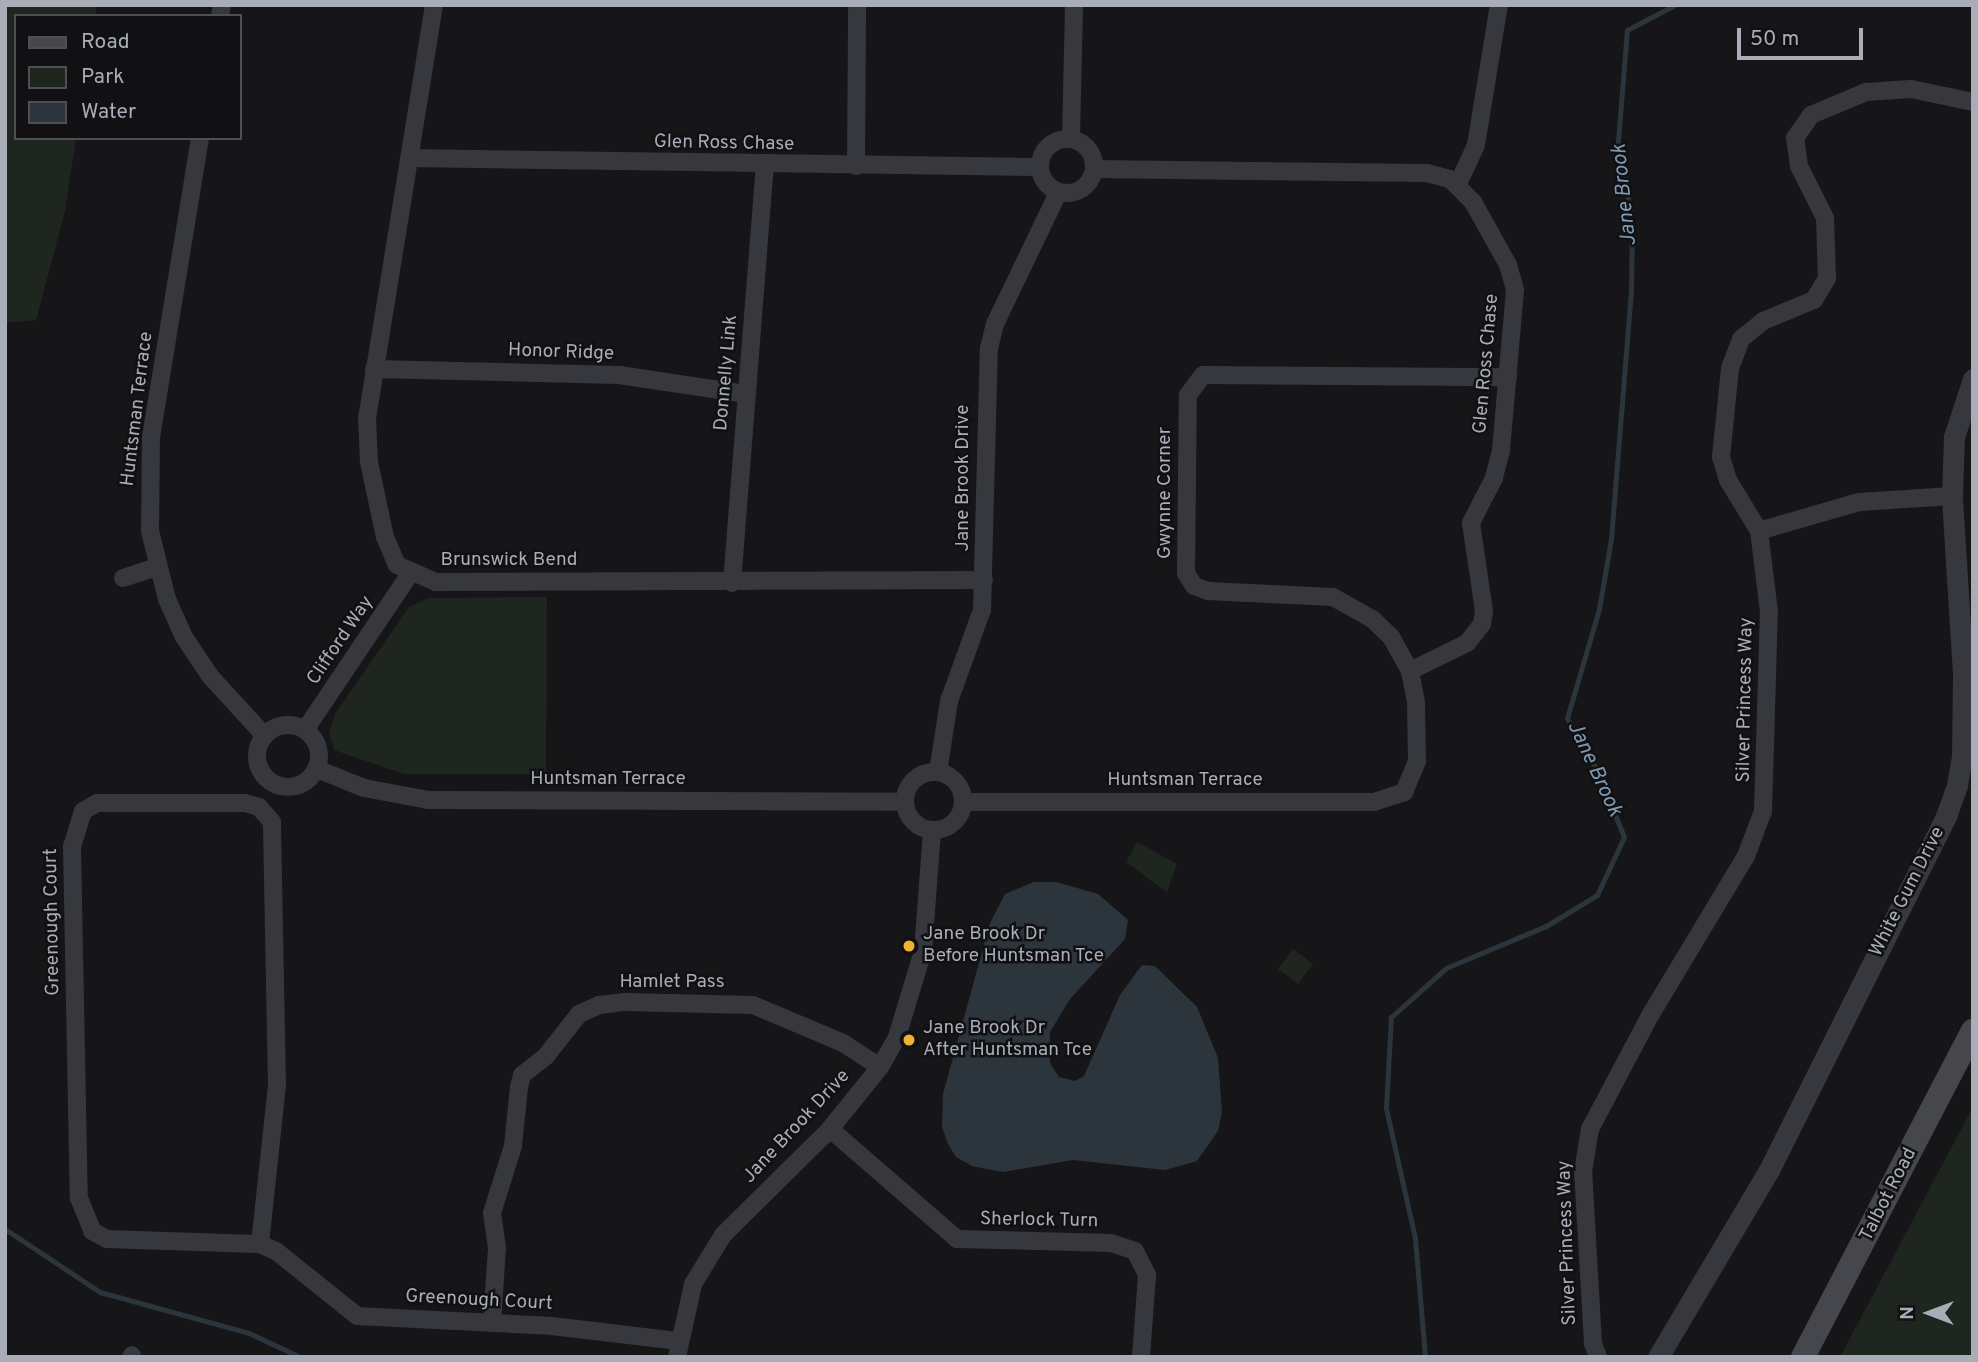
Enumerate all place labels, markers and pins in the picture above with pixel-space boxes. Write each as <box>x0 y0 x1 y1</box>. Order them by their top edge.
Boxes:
place label: Jane Brook Dr Before Huntsman Tce <box>923 924 1105 968</box>
marker: Jane Brook Dr Before Huntsman Tce <box>901 938 917 954</box>
place label: Jane Brook Dr After Huntsman Tce <box>923 1018 1093 1062</box>
marker: Jane Brook Dr After Huntsman Tce <box>901 1032 917 1048</box>

